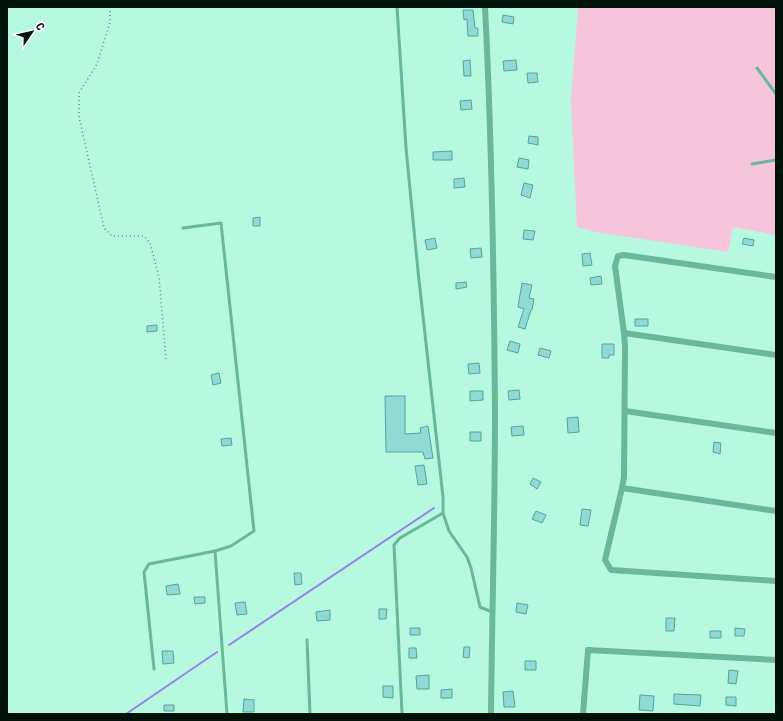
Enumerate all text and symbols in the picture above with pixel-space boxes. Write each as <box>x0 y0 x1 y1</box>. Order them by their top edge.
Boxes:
north arrow <box>12 12 52 52</box>
text: С <box>33 20 47 33</box>

